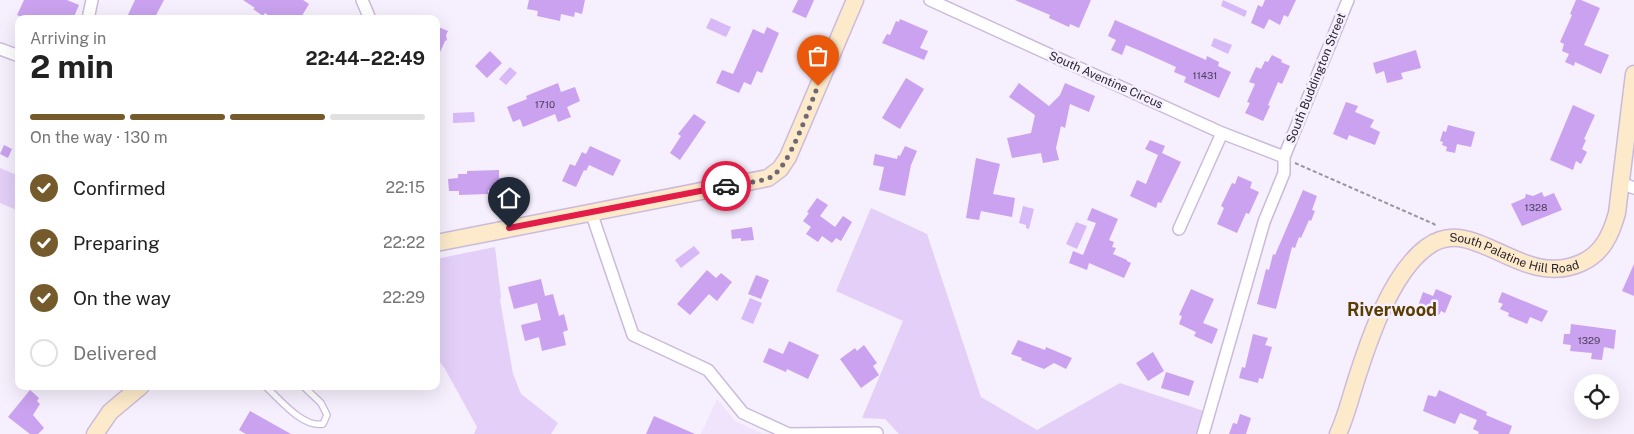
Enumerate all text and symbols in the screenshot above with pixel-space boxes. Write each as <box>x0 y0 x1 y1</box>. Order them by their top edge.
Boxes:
street label: South Buddington Street <box>1283 10 1349 145</box>
text: Arriving in <box>30 29 106 48</box>
pin <box>797 35 839 86</box>
icon: bag <box>804 42 832 70</box>
text: 22:44–22:49 <box>305 47 425 69</box>
text: 2 min <box>30 48 114 85</box>
street label: South Aventine Circus <box>1047 49 1165 111</box>
house number: 11431 <box>1193 69 1217 81</box>
house number: 1710 <box>535 98 555 110</box>
text: On the way · 130 m <box>30 128 168 147</box>
courier <box>701 161 751 211</box>
icon: car <box>712 172 740 200</box>
icon: check <box>30 174 58 202</box>
text: Confirmed <box>73 177 166 199</box>
pin <box>488 177 530 228</box>
text: 22:15 <box>386 178 425 197</box>
icon: home <box>495 184 523 212</box>
house number: 1328 <box>1525 201 1547 213</box>
icon: check <box>30 229 58 257</box>
street label: South Palatine Hill Road <box>1449 231 1581 276</box>
text: Preparing <box>73 232 160 254</box>
text: 22:22 <box>383 233 425 252</box>
icon: check <box>30 284 58 312</box>
text: On the way <box>73 287 171 309</box>
text: 22:29 <box>382 288 425 307</box>
district label: Riverwood <box>1347 299 1437 320</box>
house number: 1329 <box>1578 334 1600 346</box>
text: Delivered <box>73 342 157 364</box>
map controls <box>1574 374 1619 419</box>
button: locate <box>1574 374 1619 419</box>

